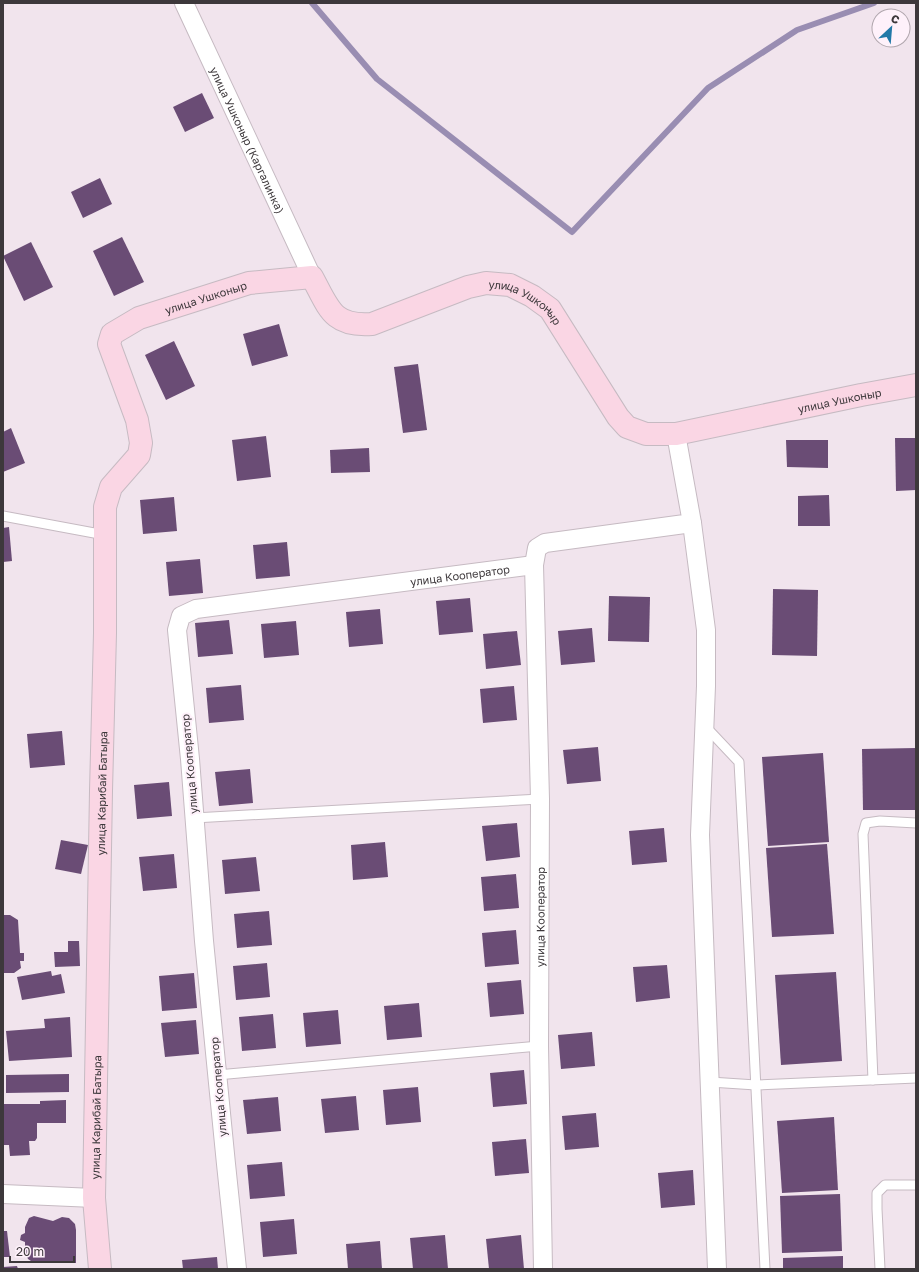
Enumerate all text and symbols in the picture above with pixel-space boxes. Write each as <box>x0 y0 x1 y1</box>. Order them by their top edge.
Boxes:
north arrow <box>871 8 911 48</box>
text: С <box>889 11 902 26</box>
street label: улица Ушконыр (Каргалинка) <box>208 64 288 215</box>
street label: улица Ушконыр <box>488 277 565 327</box>
street label: улица Ушконыр <box>163 278 248 316</box>
street label: улица Ушконыр <box>796 385 883 415</box>
street label: улица Кооператор <box>409 562 511 588</box>
street label: улица Кооператор <box>178 713 200 814</box>
street label: улица Карибай Батыра <box>93 731 109 856</box>
street label: улица Кооператор <box>533 867 546 967</box>
street label: улица Кооператор <box>207 1036 229 1137</box>
street label: улица Карибай Батыра <box>88 1055 103 1180</box>
scale bar <box>10 1238 74 1264</box>
text: 20 m <box>16 1244 44 1259</box>

